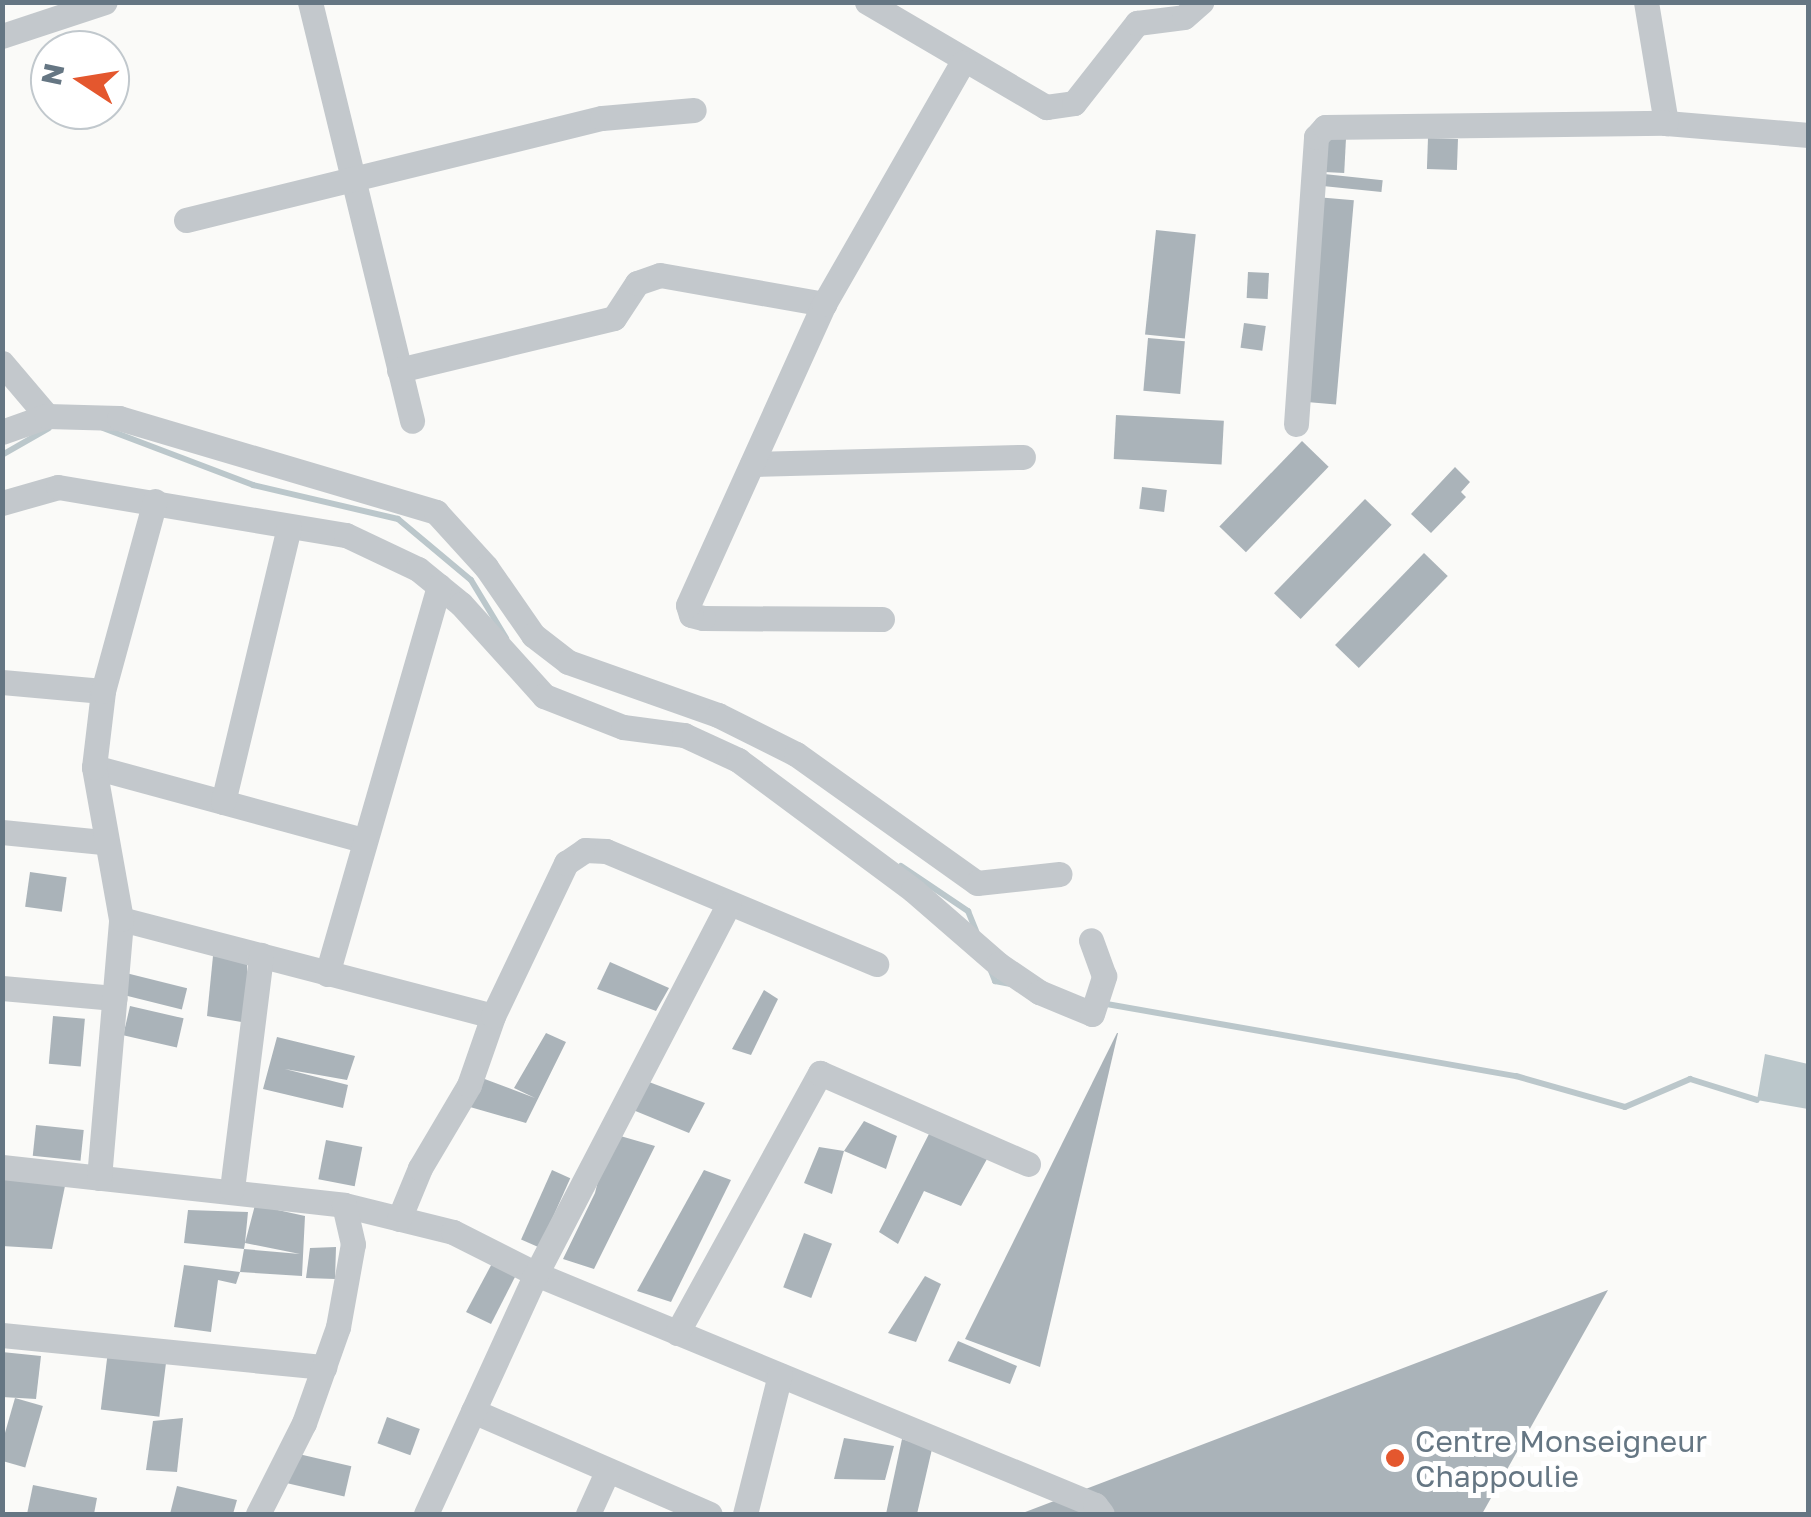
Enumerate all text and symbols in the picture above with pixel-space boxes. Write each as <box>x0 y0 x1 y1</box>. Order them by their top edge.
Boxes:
north arrow <box>30 30 130 130</box>
text: N <box>34 60 70 88</box>
place label: Centre Monseigneur Chappoulie <box>1415 1423 1707 1494</box>
marker: Centre Monseigneur Chappoulie <box>1384 1447 1406 1469</box>

